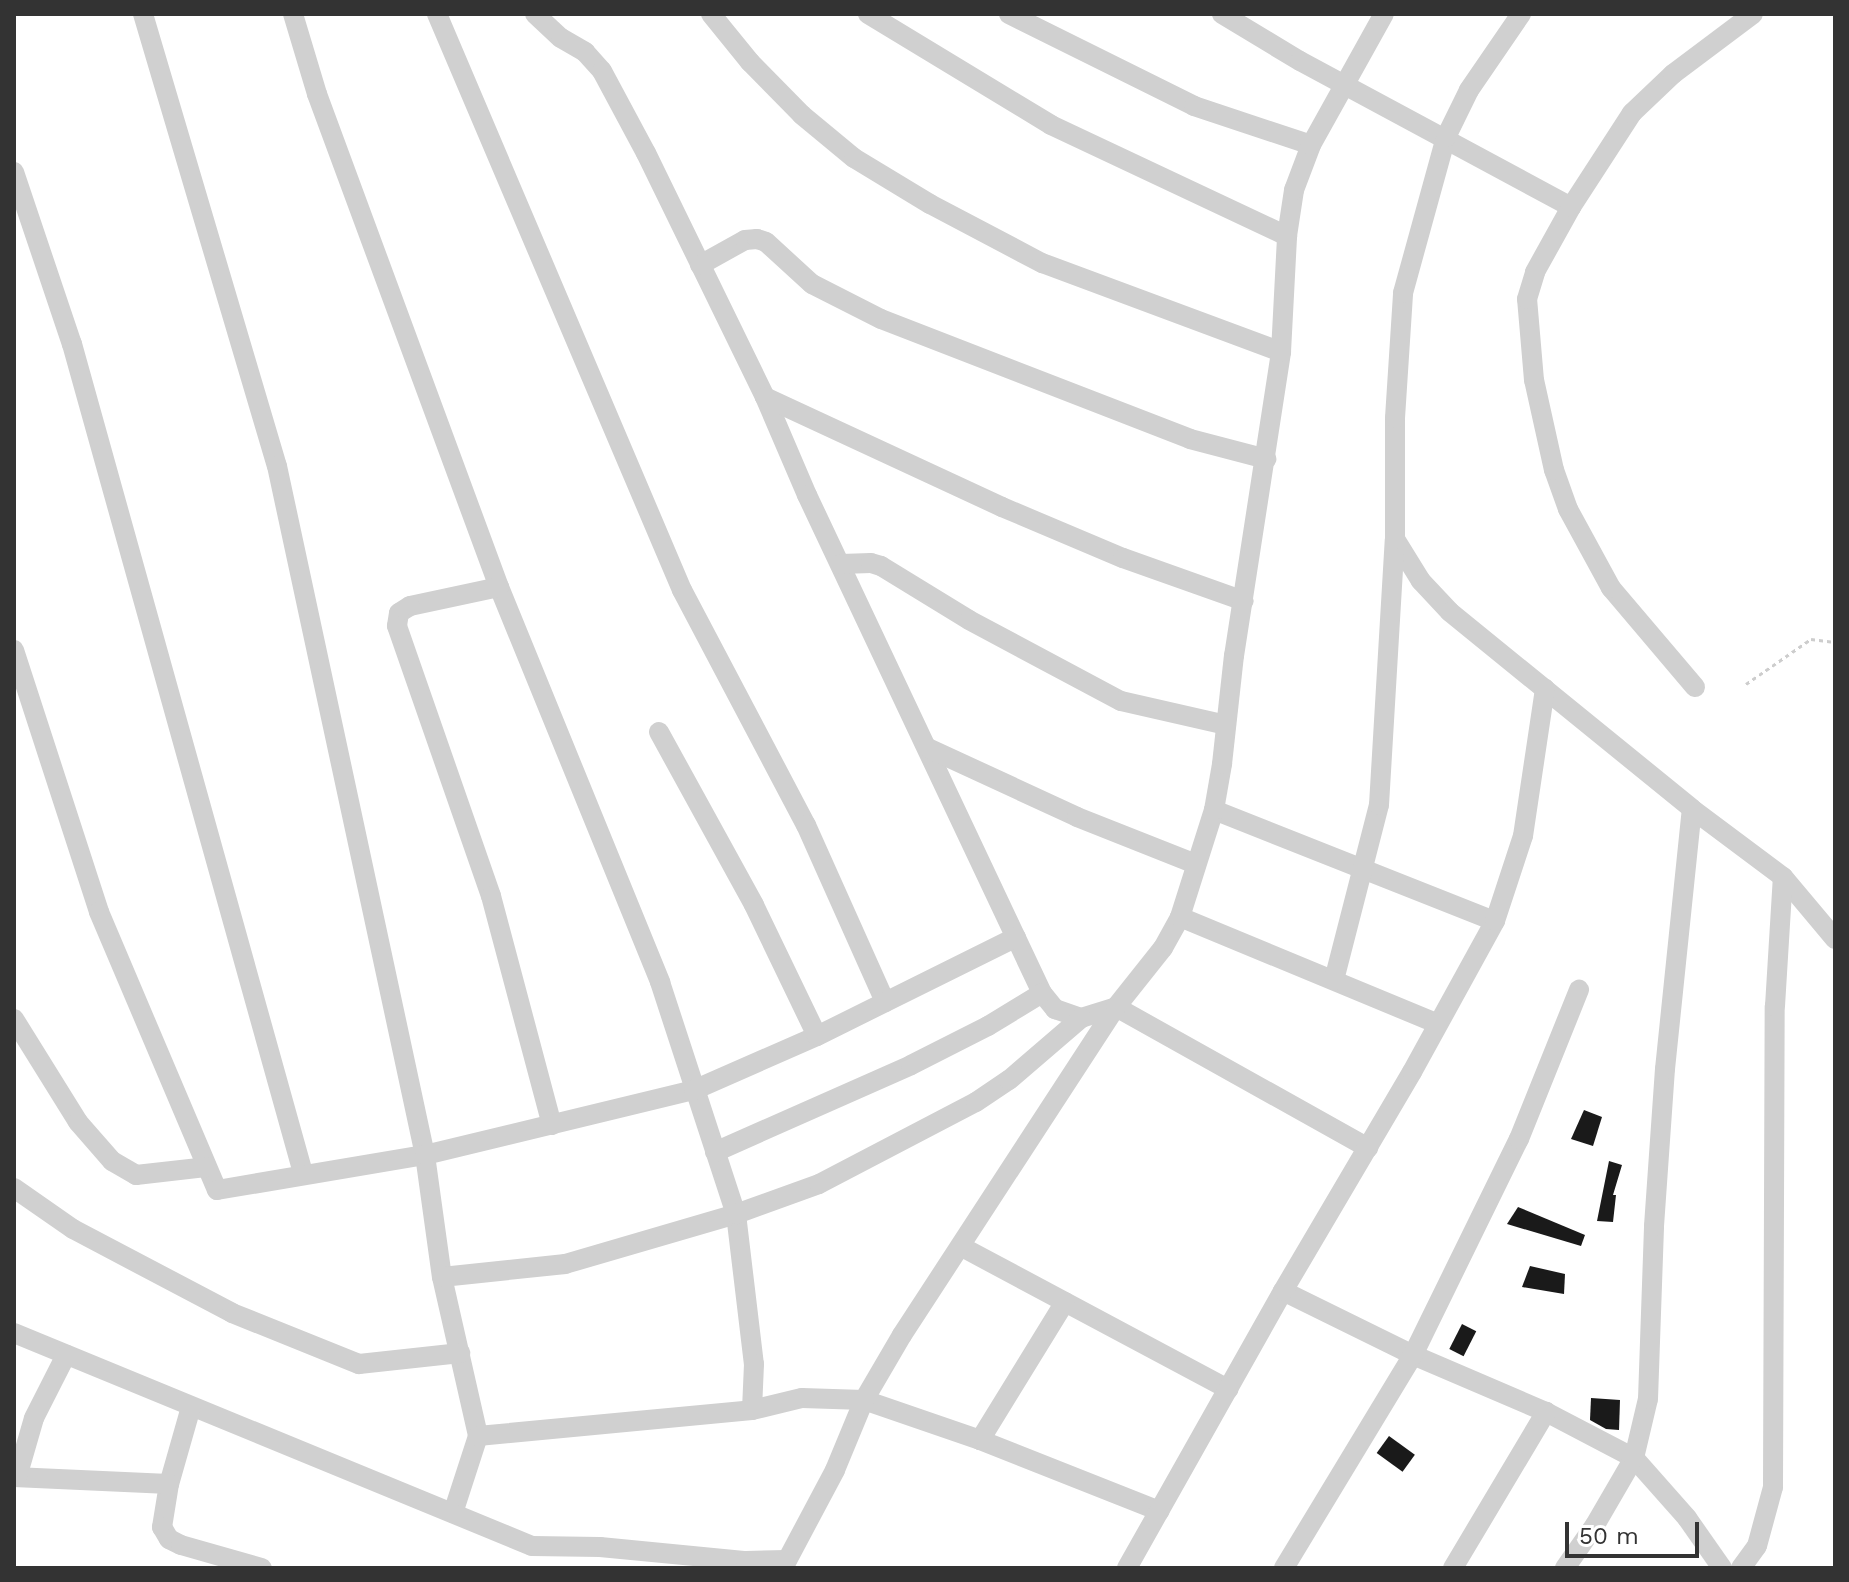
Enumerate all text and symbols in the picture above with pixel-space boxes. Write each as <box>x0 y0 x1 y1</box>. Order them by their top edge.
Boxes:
scale bar <box>1569 1506 1703 1556</box>
text: 50 m <box>1579 1522 1639 1550</box>

